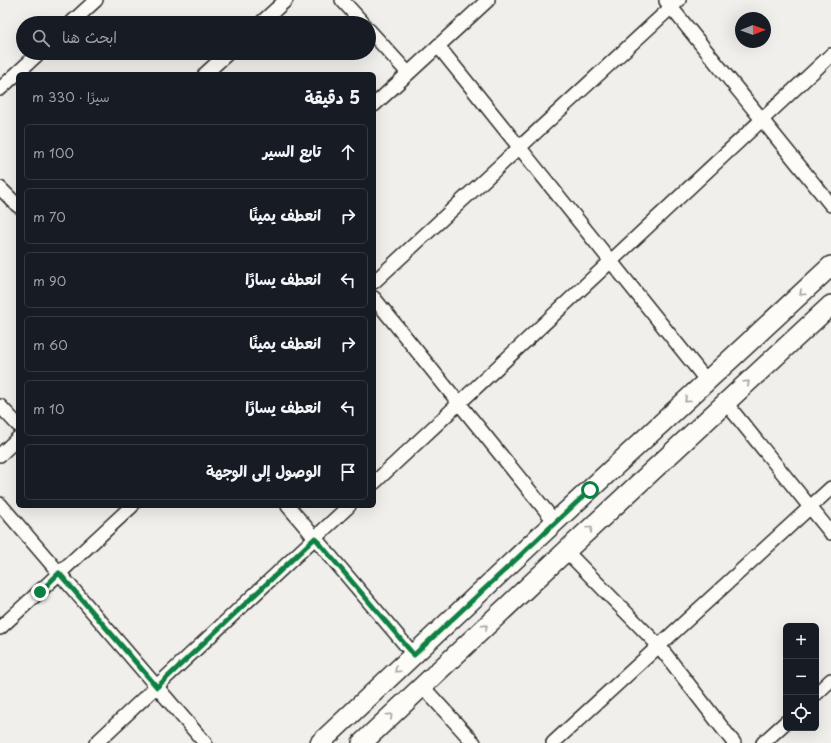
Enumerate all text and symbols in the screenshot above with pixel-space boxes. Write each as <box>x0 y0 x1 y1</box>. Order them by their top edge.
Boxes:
north arrow <box>735 12 771 48</box>
search box <box>16 16 376 60</box>
text: ابحث هنا <box>62 25 117 48</box>
icon: search <box>30 27 52 49</box>
text: 5 دقيقة <box>304 84 360 110</box>
text: سيرًا · 330 m <box>32 87 109 106</box>
text: تابع السير <box>263 139 321 162</box>
icon: ahead <box>337 141 359 163</box>
text: 100 m <box>33 143 74 162</box>
text: انعطف يمينًا <box>249 203 321 226</box>
icon: right <box>337 205 359 227</box>
text: 70 m <box>33 207 66 226</box>
text: انعطف يسارًا <box>245 267 321 290</box>
icon: left <box>337 269 359 291</box>
text: 90 m <box>33 271 66 290</box>
one-way arrow <box>800 288 807 295</box>
text: انعطف يمينًا <box>249 331 321 354</box>
icon: right <box>337 333 359 355</box>
text: 60 m <box>33 335 68 354</box>
one-way arrow <box>742 381 750 388</box>
text: انعطف يسارًا <box>245 395 321 418</box>
one-way arrow <box>684 395 692 403</box>
icon: left <box>337 397 359 419</box>
text: 10 m <box>33 399 64 418</box>
text: الوصول إلى الوجهة <box>206 459 321 482</box>
icon: arrive <box>337 461 359 483</box>
route start <box>581 481 599 499</box>
one-way arrow <box>585 526 593 534</box>
route end <box>31 583 49 601</box>
map controls <box>783 623 819 731</box>
button: + <box>783 623 819 659</box>
one-way arrow <box>480 625 488 632</box>
button: − <box>783 659 819 695</box>
one-way arrow <box>394 666 402 673</box>
button: locate <box>783 695 819 731</box>
one-way arrow <box>385 714 393 721</box>

